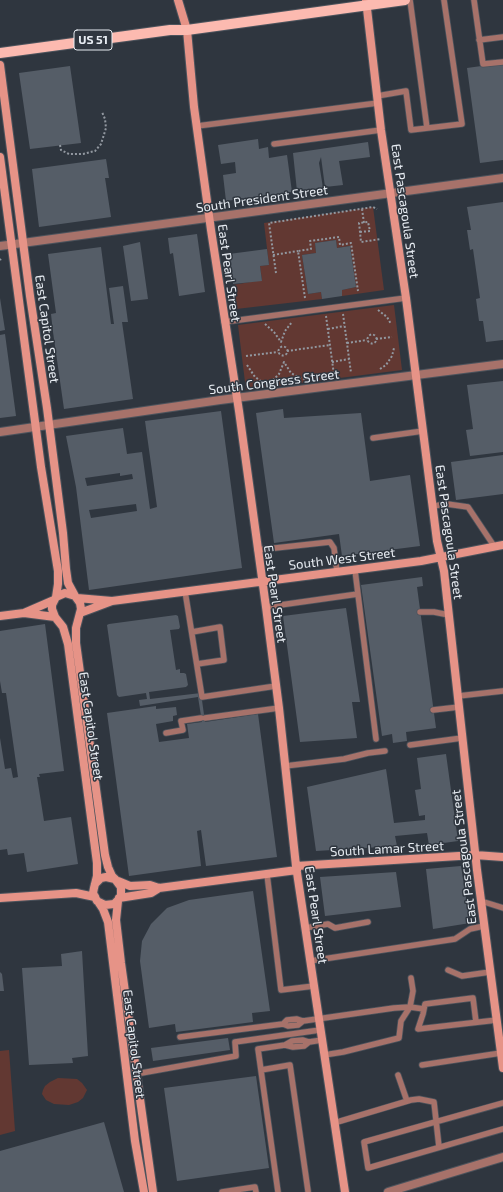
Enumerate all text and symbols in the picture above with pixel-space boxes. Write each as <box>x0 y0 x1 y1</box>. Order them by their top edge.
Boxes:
road number: US 51 <box>74 30 112 50</box>
street label: East Pascagoula Street <box>388 143 422 279</box>
street label: South President Street <box>195 182 329 216</box>
street label: East Pearl Street <box>214 223 244 323</box>
street label: East Capitol Street <box>32 274 62 384</box>
street label: South Congress Street <box>208 366 340 398</box>
street label: East Pascagoula Street <box>432 464 466 600</box>
street label: East Pearl Street <box>260 544 290 644</box>
street label: South West Street <box>288 545 396 573</box>
street label: East Capitol Street <box>76 671 106 781</box>
street label: East Pascagoula Street <box>448 789 480 925</box>
street label: South Lamar Street <box>330 838 444 860</box>
street label: East Pearl Street <box>301 865 331 965</box>
street label: East Capitol Street <box>120 989 148 1099</box>

